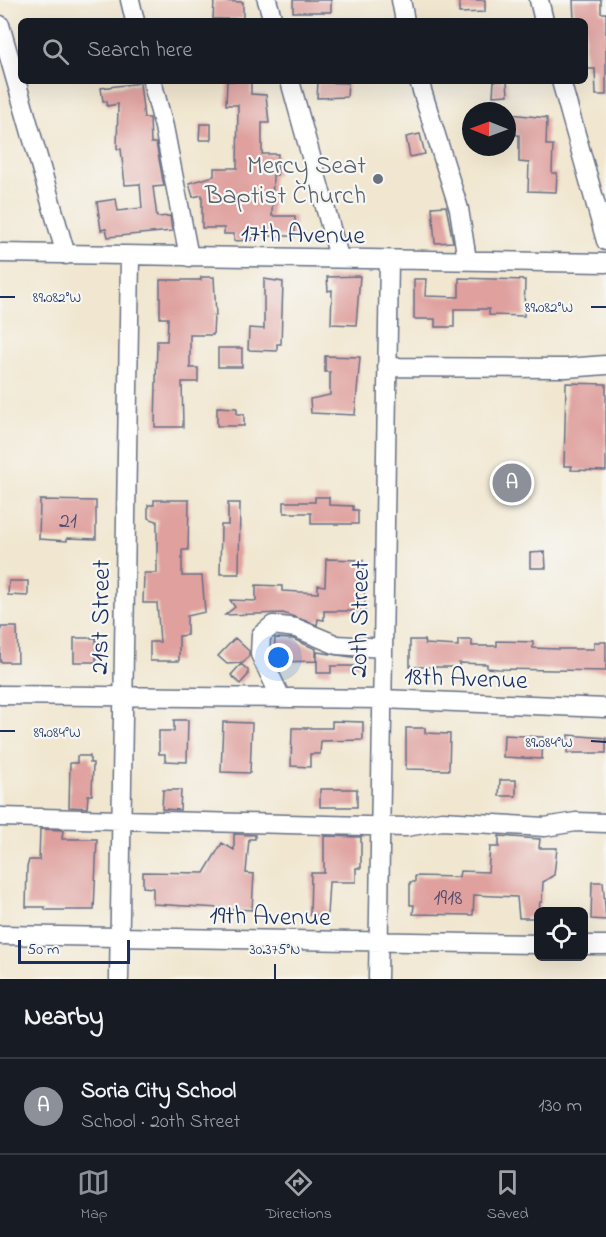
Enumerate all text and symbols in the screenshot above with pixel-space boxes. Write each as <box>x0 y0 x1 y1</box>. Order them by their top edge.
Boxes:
search box <box>18 18 588 84</box>
icon: search <box>39 35 72 68</box>
text: Search here <box>87 35 192 67</box>
north arrow <box>462 102 516 156</box>
place label: Mercy Seat Baptist Church <box>204 148 366 216</box>
marker: Mercy Seat Baptist Church <box>371 172 385 186</box>
street label: 17th Avenue <box>240 216 366 256</box>
text: 89.082°W <box>33 287 81 309</box>
text: 89.082°W <box>525 297 573 319</box>
pin: A <box>492 460 532 506</box>
house number: 21 <box>59 506 77 538</box>
street label: 21st Street <box>82 559 122 675</box>
street label: 20th Street <box>341 560 381 678</box>
your location <box>264 643 293 672</box>
street label: 18th Avenue <box>404 659 529 701</box>
text: 89.084°W <box>33 722 81 744</box>
text: 89.084°W <box>525 732 573 754</box>
house number: 1918 <box>434 883 462 915</box>
street label: 19th Avenue <box>209 898 331 938</box>
map controls <box>534 907 588 961</box>
button: locate <box>534 907 588 961</box>
scale bar <box>18 937 130 964</box>
text: 50 m <box>27 938 59 962</box>
text: 30.375°N <box>250 939 300 961</box>
text: Nearby <box>24 999 103 1037</box>
text: Soria City School <box>81 1076 236 1108</box>
text: A <box>37 1092 50 1121</box>
text: 130 m <box>538 1092 582 1121</box>
text: School · 20th Street <box>81 1108 240 1137</box>
tab: Map <box>77 1166 110 1226</box>
tab: Directions <box>265 1166 332 1226</box>
tab: Saved <box>487 1166 529 1226</box>

